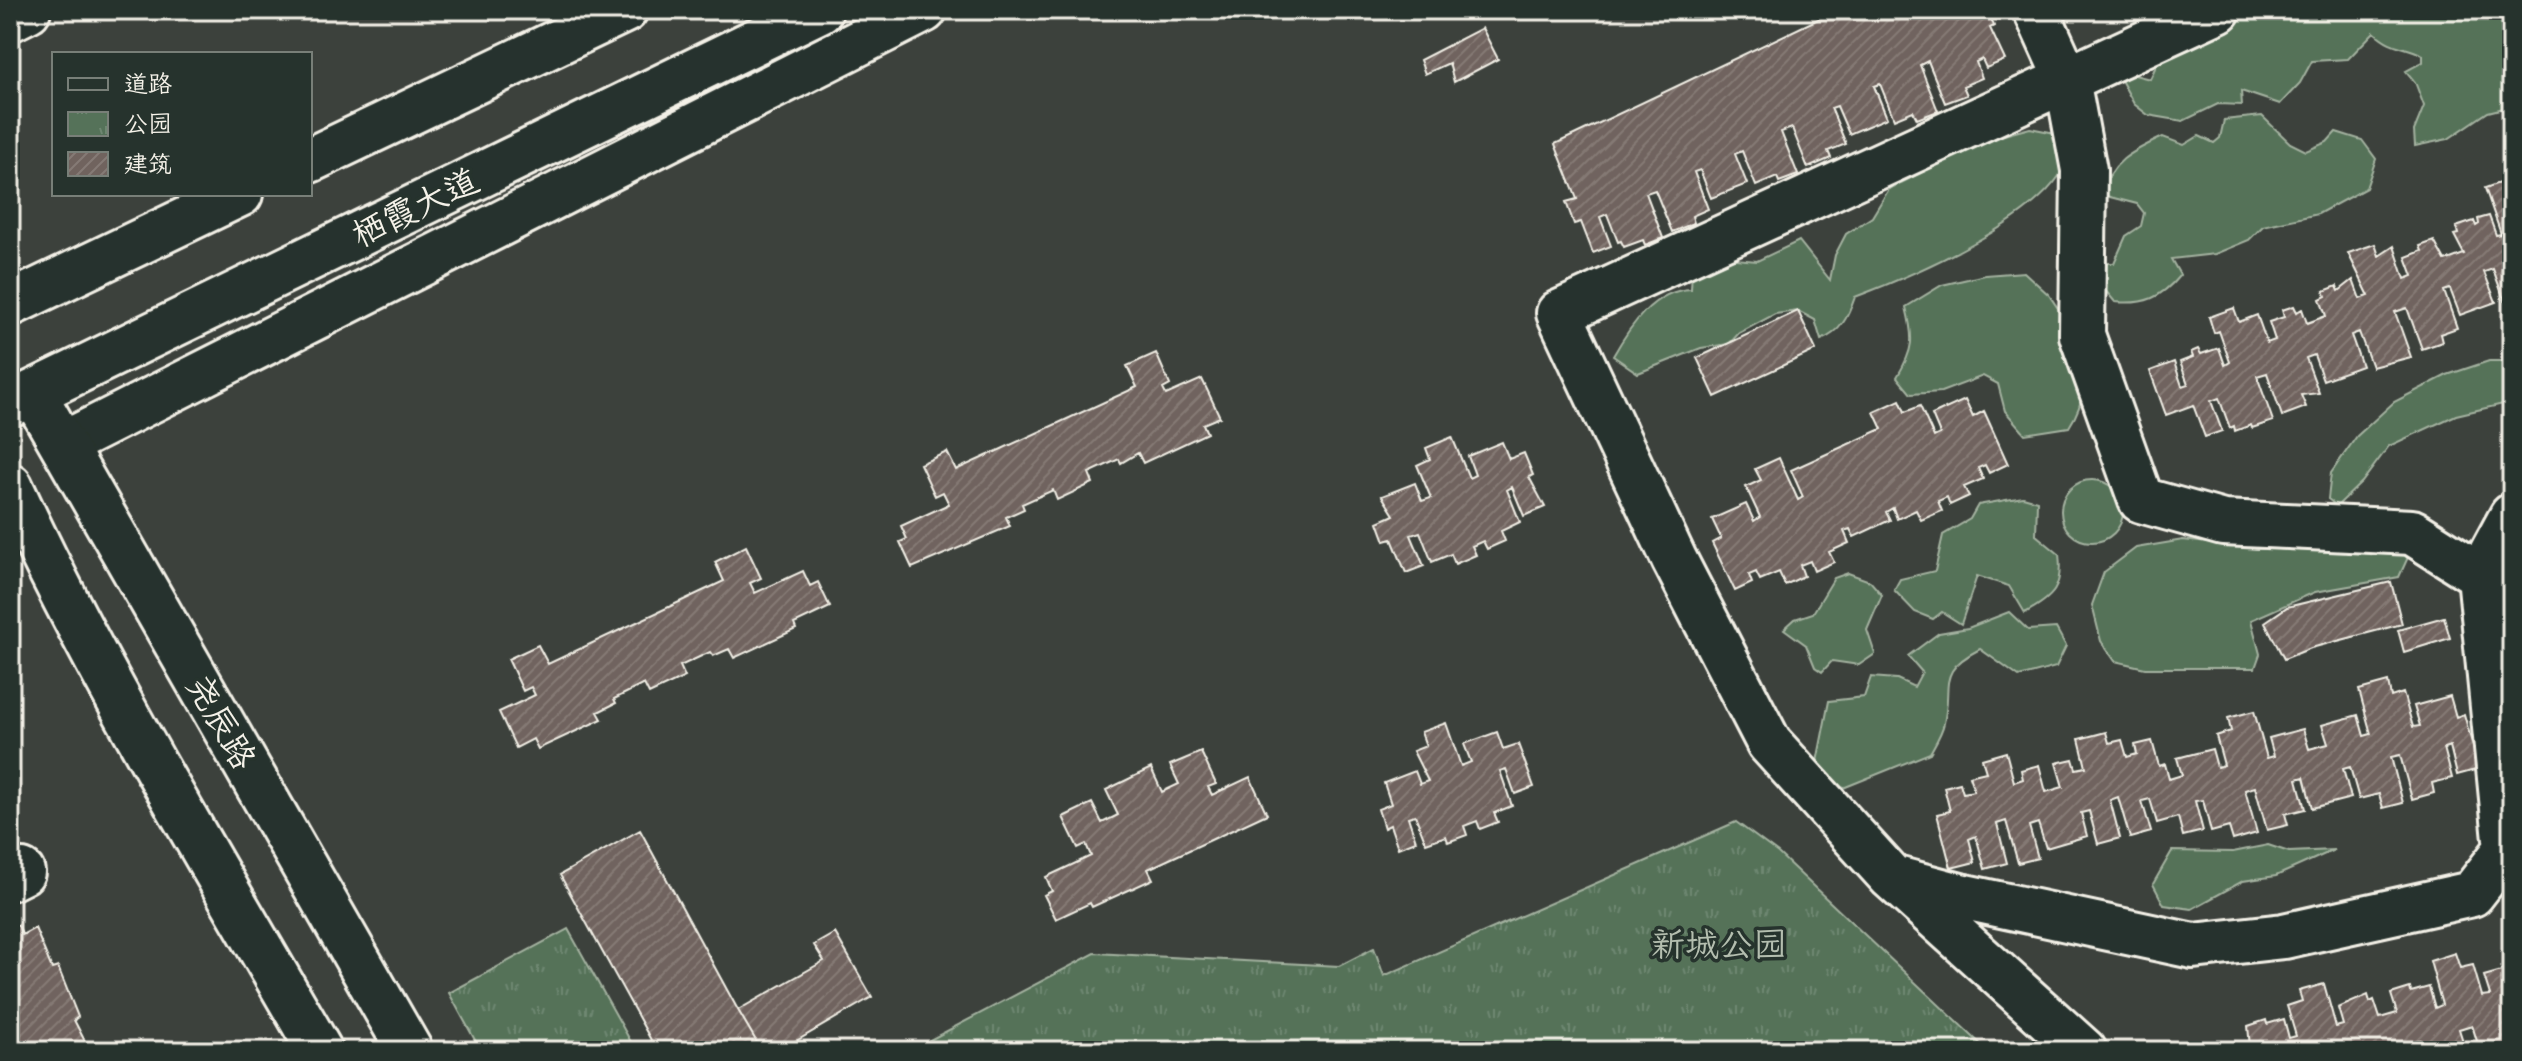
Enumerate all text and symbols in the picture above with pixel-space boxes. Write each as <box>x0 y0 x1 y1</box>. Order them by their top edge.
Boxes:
legend <box>52 52 312 196</box>
text: 道路 <box>124 69 172 98</box>
text: 公园 <box>124 109 172 138</box>
text: 建筑 <box>124 149 172 178</box>
street label: 栖霞大道 <box>345 159 485 256</box>
street label: 尧辰路 <box>178 668 265 777</box>
park label: 新城公园 <box>1651 924 1787 965</box>

